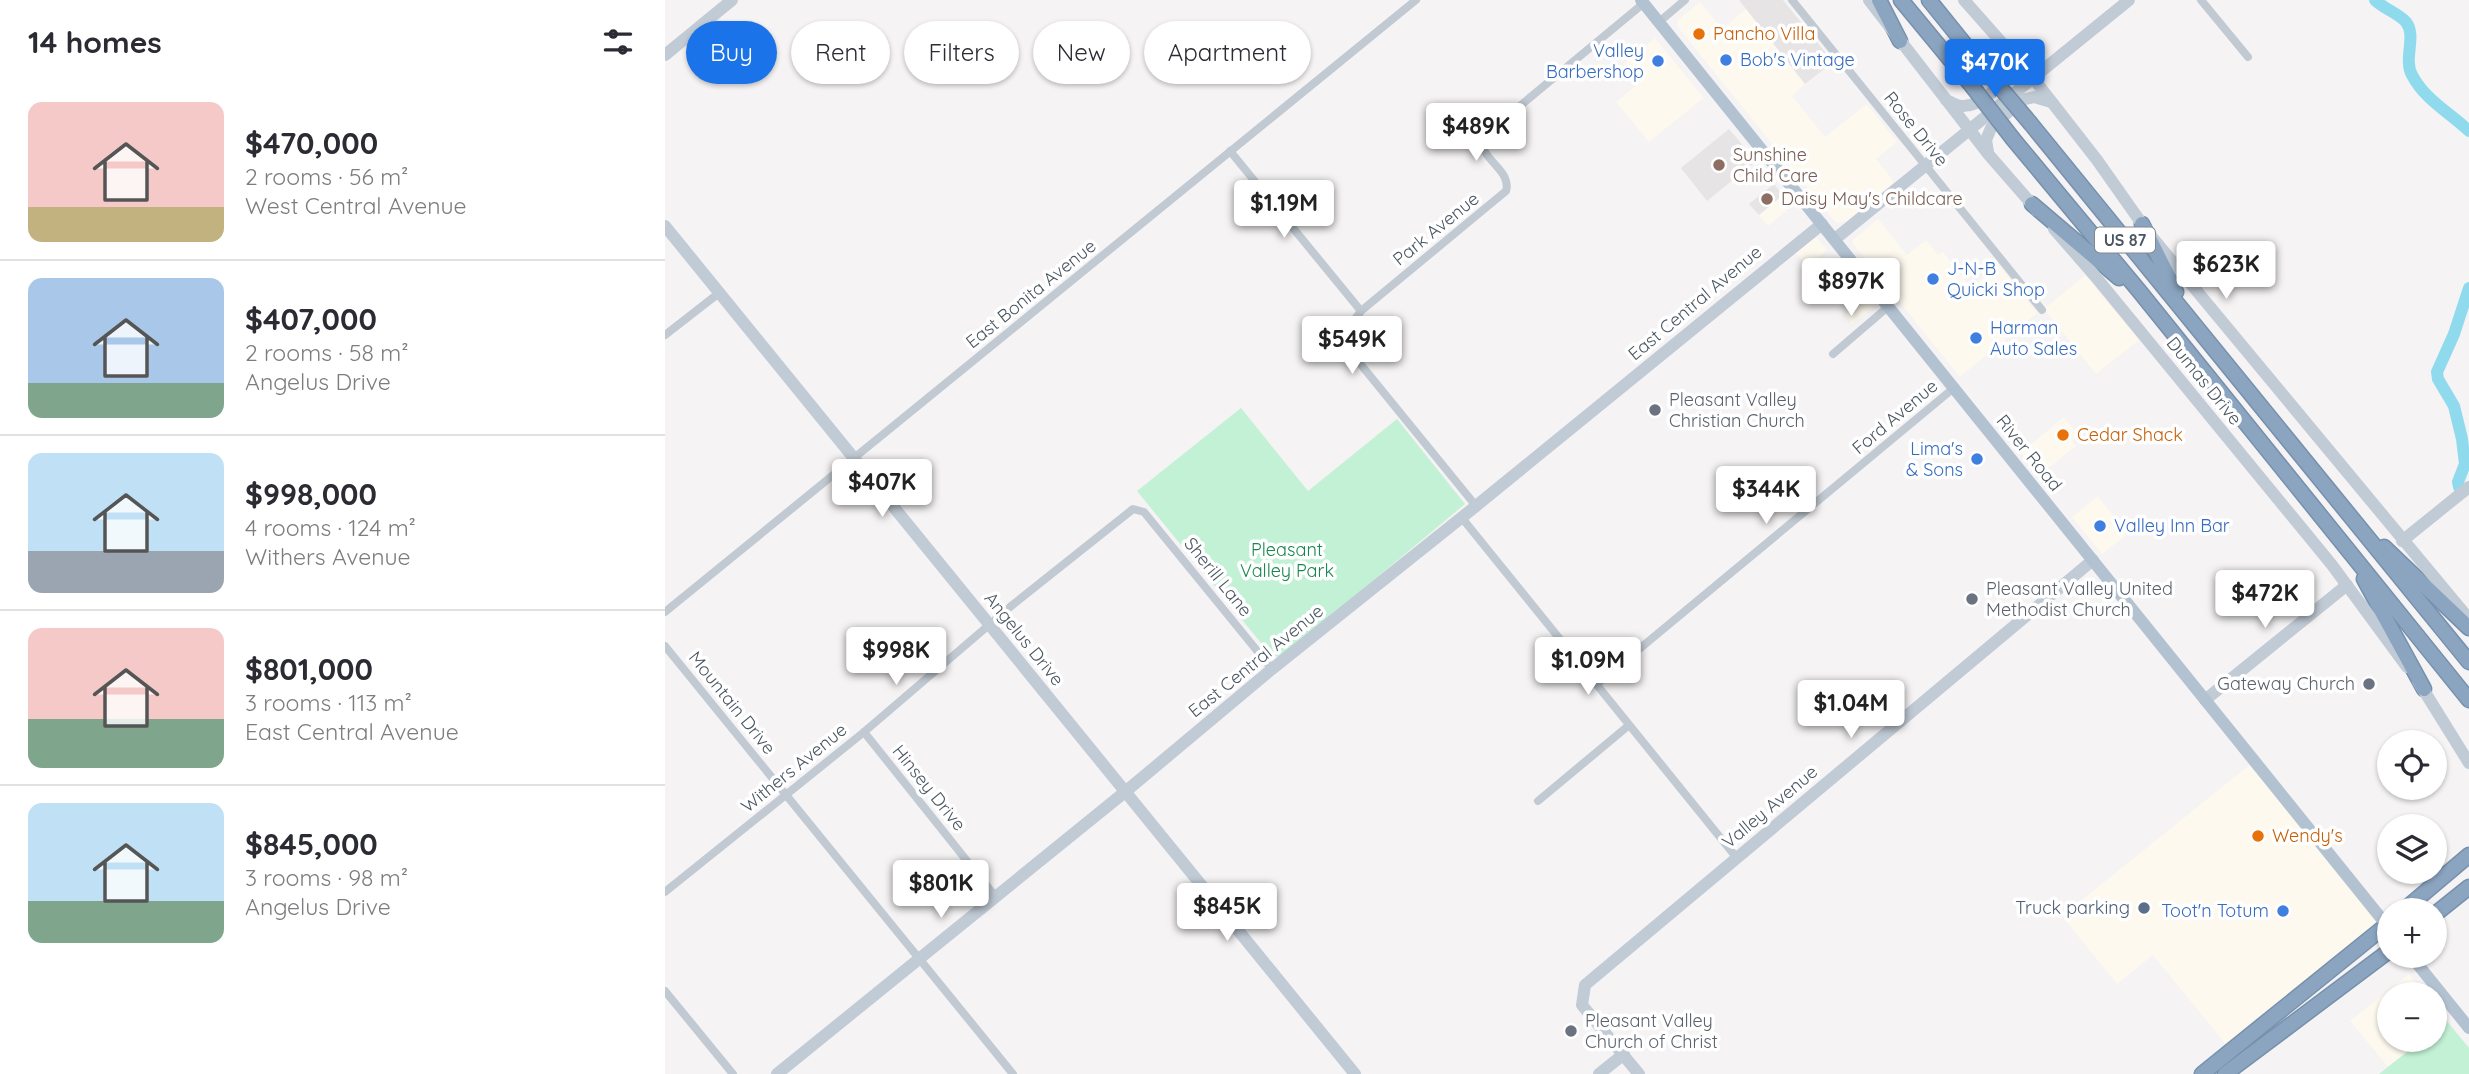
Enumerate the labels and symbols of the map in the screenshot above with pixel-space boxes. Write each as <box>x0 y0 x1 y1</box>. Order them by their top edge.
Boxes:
place label: Pancho Villa <box>1713 22 1815 45</box>
marker: Pancho Villa <box>1691 26 1707 42</box>
place label: Valley Barbershop <box>1546 39 1644 83</box>
pin: $470K <box>1946 40 2044 99</box>
place label: Bob's Vintage <box>1740 48 1855 71</box>
marker: Bob's Vintage <box>1718 52 1734 68</box>
marker: Valley Barbershop <box>1650 53 1666 69</box>
street label: Rose Drive <box>1879 87 1954 171</box>
pin: $489K <box>1427 104 1525 163</box>
place label: Sunshine Child Care <box>1733 143 1818 187</box>
marker: Sunshine Child Care <box>1711 157 1727 173</box>
pin: $1.19M <box>1227 180 1341 240</box>
street label: Park Avenue <box>1388 187 1484 270</box>
place label: Daisy May's Childcare <box>1781 187 1963 210</box>
marker: Daisy May's Childcare <box>1759 191 1775 207</box>
road number: US 87 <box>2095 228 2155 252</box>
street label: East Bonita Avenue <box>961 234 1100 353</box>
street label: East Central Avenue <box>1623 240 1766 365</box>
pin: $623K <box>2177 242 2275 301</box>
place label: J-N-B Quicki Shop <box>1947 257 2045 301</box>
pin: $897K <box>1802 258 1900 318</box>
marker: J-N-B Quicki Shop <box>1925 271 1941 287</box>
pin: $549K <box>1303 316 1401 376</box>
place label: Harman Auto Sales <box>1990 316 2077 360</box>
marker: Harman Auto Sales <box>1968 330 1984 346</box>
street label: Dumas Drive <box>2162 332 2247 430</box>
street label: Ford Avenue <box>1847 374 1942 459</box>
place label: Pleasant Valley Christian Church <box>1669 388 1805 432</box>
marker: Pleasant Valley Christian Church <box>1647 402 1663 418</box>
street label: River Road <box>1991 410 2067 496</box>
place label: Cedar Shack <box>2077 423 2183 446</box>
marker: Cedar Shack <box>2055 427 2071 443</box>
place label: Lima's & Sons <box>1906 437 1963 481</box>
marker: Lima's & Sons <box>1969 451 1985 467</box>
pin: $407K <box>833 460 931 519</box>
pin: $344K <box>1717 466 1815 526</box>
place label: Valley Inn Bar <box>2114 514 2230 537</box>
marker: Valley Inn Bar <box>2092 518 2108 534</box>
street label: Sherill Lane <box>1179 532 1257 621</box>
park label: Pleasant Valley Park <box>1240 538 1334 582</box>
pin: $472K <box>2216 570 2314 630</box>
place label: Pleasant Valley United Methodist Church <box>1986 577 2173 621</box>
street label: Angelus Drive <box>980 587 1069 690</box>
marker: Pleasant Valley United Methodist Church <box>1964 591 1980 607</box>
street label: East Central Avenue <box>1183 599 1328 722</box>
pin: $998K <box>847 628 945 687</box>
pin: $1.09M <box>1531 638 1645 697</box>
street label: Mountain Drive <box>684 647 781 759</box>
place label: Gateway Church <box>2217 672 2355 695</box>
marker: Gateway Church <box>2361 676 2377 692</box>
pin: $1.04M <box>1794 680 1908 740</box>
street label: Withers Avenue <box>736 718 851 817</box>
street label: Hinsey Drive <box>888 740 971 835</box>
street label: Valley Avenue <box>1717 760 1822 853</box>
place label: Wendy's <box>2272 824 2343 847</box>
marker: Wendy's <box>2250 828 2266 844</box>
pin: $801K <box>892 860 990 920</box>
pin: $845K <box>1178 884 1276 943</box>
place label: Truck parking <box>2015 896 2130 919</box>
place label: Toot'n Totum <box>2161 899 2269 922</box>
marker: Truck parking <box>2136 900 2152 916</box>
marker: Toot'n Totum <box>2275 903 2291 919</box>
place label: Pleasant Valley Church of Christ <box>1585 1009 1718 1053</box>
marker: Pleasant Valley Church of Christ <box>1563 1023 1579 1039</box>

